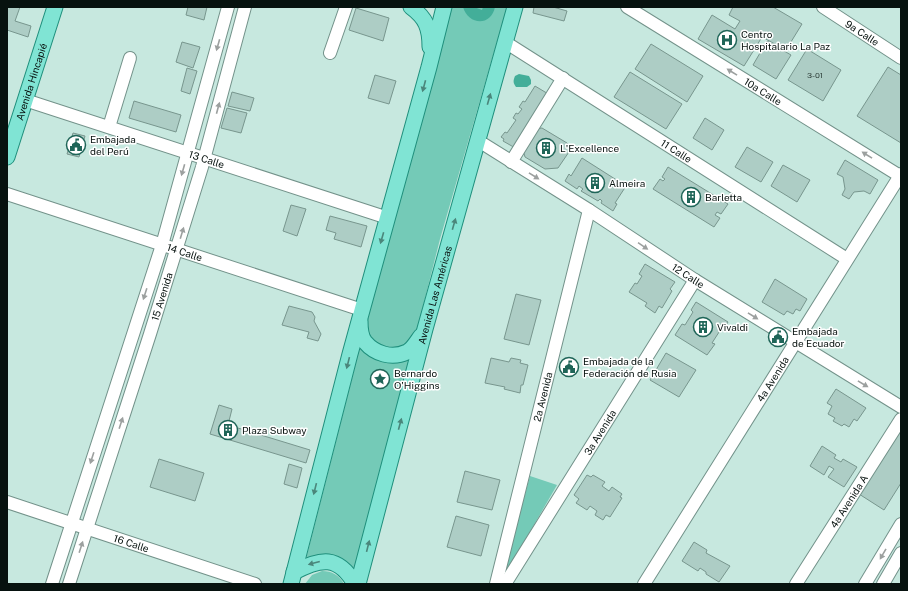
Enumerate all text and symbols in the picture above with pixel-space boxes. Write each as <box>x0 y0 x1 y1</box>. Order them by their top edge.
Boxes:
street label: 9a Calle <box>843 17 882 48</box>
place label: Centro Hospitalario La Paz <box>741 28 830 52</box>
hospital icon: Centro Hospitalario La Paz <box>716 29 738 51</box>
one-way arrow <box>215 39 221 51</box>
street label: Avenida Hincapié <box>13 41 49 122</box>
one-way arrow <box>727 68 737 76</box>
house number: 3-01 <box>807 70 823 80</box>
street label: 10a Calle <box>742 75 784 108</box>
one-way arrow <box>421 80 427 92</box>
one-way arrow <box>486 93 492 105</box>
one-way arrow <box>215 102 221 114</box>
place label: Embajada del Perú <box>90 133 136 157</box>
public building icon: Embajada del Perú <box>65 134 87 156</box>
building icon: L'Excellence <box>535 137 557 159</box>
street label: 11 Calle <box>659 137 694 165</box>
place label: L'Excellence <box>560 142 619 154</box>
street label: 13 Calle <box>187 148 226 171</box>
one-way arrow <box>861 151 872 159</box>
one-way arrow <box>180 164 186 176</box>
one-way arrow <box>528 172 540 179</box>
building icon: Almeira <box>584 172 606 194</box>
place label: Almeira <box>609 177 645 189</box>
building icon: Barletta <box>680 186 702 208</box>
place label: Barletta <box>705 191 742 203</box>
one-way arrow <box>451 218 457 230</box>
one-way arrow <box>179 226 185 238</box>
one-way arrow <box>379 232 385 244</box>
street label: 14 Calle <box>166 241 204 264</box>
one-way arrow <box>638 242 649 250</box>
street label: Avenida Las Américas <box>415 244 454 346</box>
street label: 12 Calle <box>670 261 707 291</box>
street label: 15 Avenida <box>149 271 175 322</box>
one-way arrow <box>142 289 148 301</box>
one-way arrow <box>747 313 759 320</box>
building icon: Vivaldi <box>692 316 714 338</box>
place label: Vivaldi <box>717 321 748 333</box>
place label: Embajada de Ecuador <box>792 325 845 349</box>
public building icon: Embajada de Ecuador <box>767 326 789 348</box>
street label: 4a Avenida <box>754 354 791 404</box>
place label: Embajada de la Federación de Rusia <box>583 355 676 379</box>
public building icon: Embajada de la Federación de Rusia <box>558 356 580 378</box>
one-way arrow <box>344 357 350 369</box>
place label: Bernardo O'Higgins <box>394 367 440 391</box>
place icon: Bernardo O'Higgins <box>369 368 391 390</box>
street label: 2a Avenida <box>531 371 555 423</box>
one-way arrow <box>857 381 869 388</box>
street label: 3a Avenida <box>581 407 619 457</box>
one-way arrow <box>118 417 124 429</box>
one-way arrow <box>397 418 403 430</box>
building icon: Plaza Subway <box>217 419 239 441</box>
place label: Plaza Subway <box>242 424 307 436</box>
one-way arrow <box>89 452 95 464</box>
street label: 4a Avenida A <box>827 472 870 530</box>
one-way arrow <box>312 483 318 495</box>
street label: 16 Calle <box>112 532 151 555</box>
one-way arrow <box>365 540 371 552</box>
one-way arrow <box>78 541 84 553</box>
one-way arrow <box>879 548 886 560</box>
one-way arrow <box>308 561 321 567</box>

